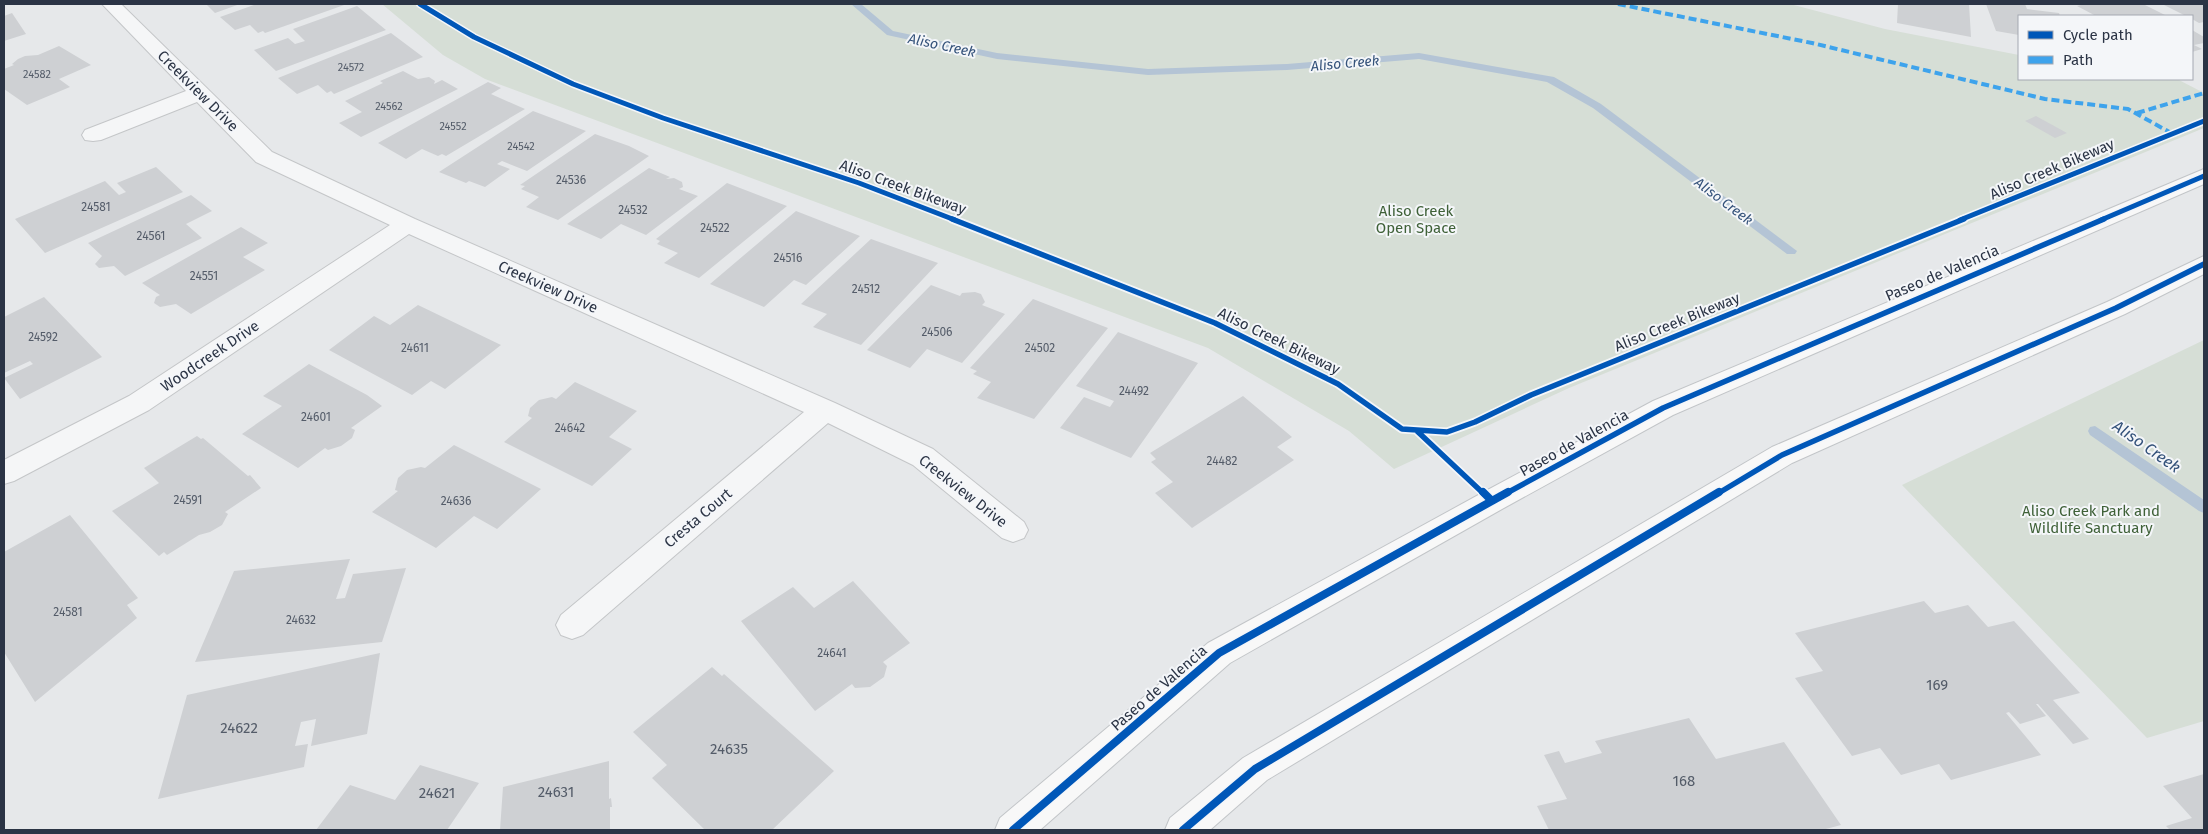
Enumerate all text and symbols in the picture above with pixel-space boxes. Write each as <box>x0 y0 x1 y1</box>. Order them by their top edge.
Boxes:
legend <box>2018 15 2193 80</box>
text: Cycle path <box>2063 26 2133 44</box>
water label: Aliso Creek <box>906 30 978 61</box>
street label: Creekview Drive <box>154 47 242 135</box>
text: Path <box>2063 51 2093 69</box>
water label: Aliso Creek <box>1309 52 1380 75</box>
house number: 24572 <box>338 61 364 74</box>
house number: 24582 <box>23 68 51 81</box>
house number: 24562 <box>375 100 403 113</box>
house number: 24552 <box>439 120 467 133</box>
street label: Aliso Creek Bikeway <box>1987 134 2117 203</box>
house number: 24542 <box>507 140 535 153</box>
street label: Aliso Creek Bikeway <box>837 156 969 218</box>
house number: 24536 <box>556 173 586 187</box>
water label: Aliso Creek <box>1690 173 1756 229</box>
house number: 24581 <box>81 200 111 214</box>
park label: Aliso Creek Open Space <box>1376 202 1456 237</box>
house number: 24532 <box>618 203 648 217</box>
house number: 24522 <box>700 221 730 235</box>
house number: 24561 <box>137 229 165 243</box>
street label: Paseo de Valencia <box>1883 241 2001 305</box>
house number: 24516 <box>774 251 802 265</box>
street label: Creekview Drive <box>495 257 601 317</box>
house number: 24551 <box>190 269 218 283</box>
house number: 24512 <box>852 282 880 296</box>
street label: Aliso Creek Bikeway <box>1612 288 1743 355</box>
street label: Aliso Creek Bikeway <box>1215 304 1343 379</box>
street label: Woodcreek Drive <box>158 317 262 395</box>
house number: 24506 <box>922 325 952 339</box>
house number: 24592 <box>28 330 58 344</box>
house number: 24611 <box>401 341 429 355</box>
house number: 24502 <box>1025 341 1055 355</box>
house number: 24492 <box>1119 384 1149 398</box>
street label: Paseo de Valencia <box>1516 406 1632 480</box>
house number: 24601 <box>301 410 331 424</box>
water label: Aliso Creek <box>2108 416 2184 477</box>
house number: 24642 <box>555 421 585 435</box>
street label: Creekview Drive <box>915 451 1011 531</box>
house number: 24482 <box>1207 454 1237 468</box>
street label: Cresta Court <box>660 484 736 552</box>
house number: 24591 <box>174 493 202 507</box>
house number: 24636 <box>441 494 471 508</box>
park label: Aliso Creek Park and Wildlife Sanctuary <box>2022 502 2160 537</box>
house number: 24581 <box>53 605 83 619</box>
house number: 24632 <box>286 613 316 627</box>
street label: Paseo de Valencia <box>1107 641 1211 735</box>
house number: 24641 <box>817 646 847 660</box>
house number: 169 <box>1926 676 1948 694</box>
house number: 24622 <box>220 719 258 737</box>
house number: 24635 <box>710 740 748 758</box>
house number: 168 <box>1673 772 1695 790</box>
house number: 24631 <box>538 783 574 801</box>
house number: 24621 <box>419 784 455 802</box>

